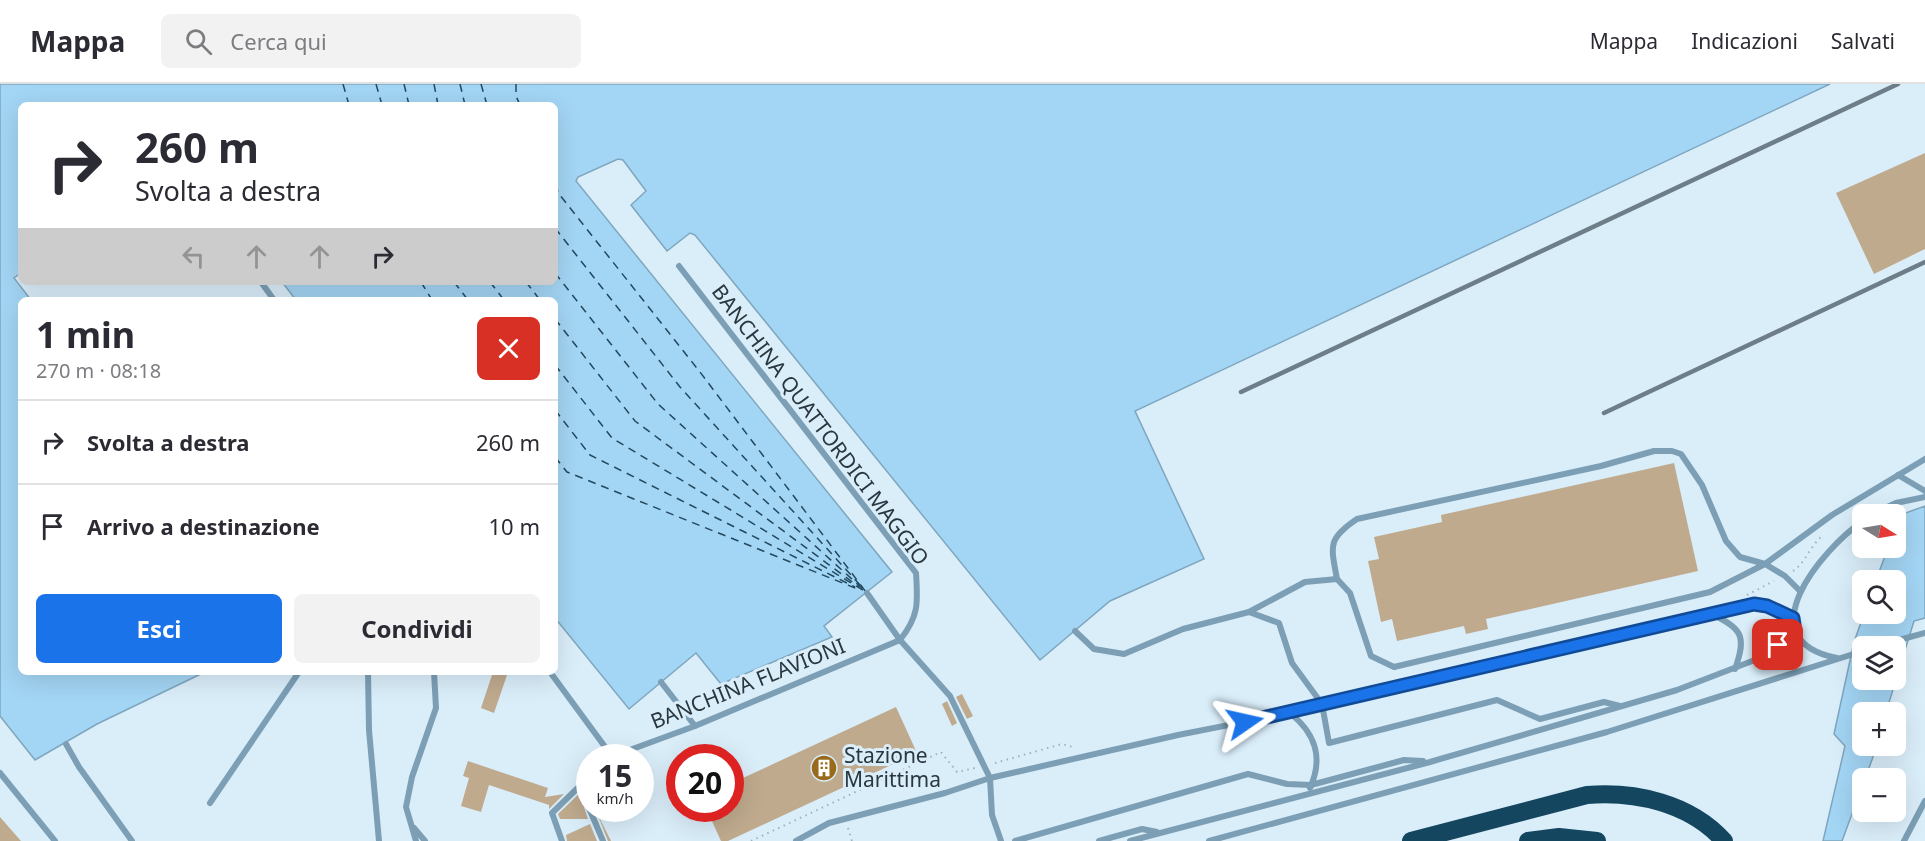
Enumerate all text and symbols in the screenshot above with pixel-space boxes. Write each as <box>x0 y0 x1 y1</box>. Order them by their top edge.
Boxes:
search box <box>161 14 581 68</box>
text: Mappa <box>30 22 125 60</box>
icon: search <box>182 25 215 58</box>
text: Cerca qui <box>230 26 327 56</box>
text: Mappa <box>1590 27 1658 55</box>
text: Indicazioni <box>1691 27 1798 55</box>
text: Salvati <box>1831 27 1895 55</box>
text: 260 m <box>135 118 259 175</box>
icon: right <box>36 126 114 204</box>
text: Svolta a destra <box>135 172 321 209</box>
icon: left <box>177 240 210 273</box>
icon: ahead <box>240 240 273 273</box>
icon: ahead <box>303 240 336 273</box>
icon: right <box>366 240 399 273</box>
street label: BANCHINA QUATTORDICI MAGGIO <box>706 278 936 570</box>
text: 1 min <box>36 310 135 359</box>
button: close <box>477 317 540 380</box>
text: 270 m · 08:18 <box>36 357 161 384</box>
icon: right <box>36 426 69 459</box>
text: Svolta a destra <box>87 427 250 457</box>
text: 260 m <box>476 427 540 457</box>
north arrow <box>1852 504 1906 558</box>
map controls <box>1852 504 1906 822</box>
icon: arrive <box>36 510 69 543</box>
text: Arrivo a destinazione <box>87 511 320 541</box>
text: 10 m <box>489 511 540 541</box>
button: search <box>1852 570 1906 624</box>
button: Esci <box>36 594 282 663</box>
button: Condividi <box>294 594 540 663</box>
pin <box>1752 619 1803 670</box>
icon: arrive <box>1761 628 1794 661</box>
street label: BANCHINA FLAVIONI <box>646 631 849 735</box>
button: layers <box>1852 636 1906 690</box>
position arrow <box>1213 690 1277 754</box>
button: + <box>1852 702 1906 756</box>
place label: Stazione Marittima <box>844 741 941 793</box>
speed limit sign: 20 <box>666 744 744 822</box>
building icon: Stazione Marittima <box>809 753 839 783</box>
text: 15 <box>598 755 632 796</box>
button: − <box>1852 768 1906 822</box>
text: km/h <box>597 788 633 808</box>

